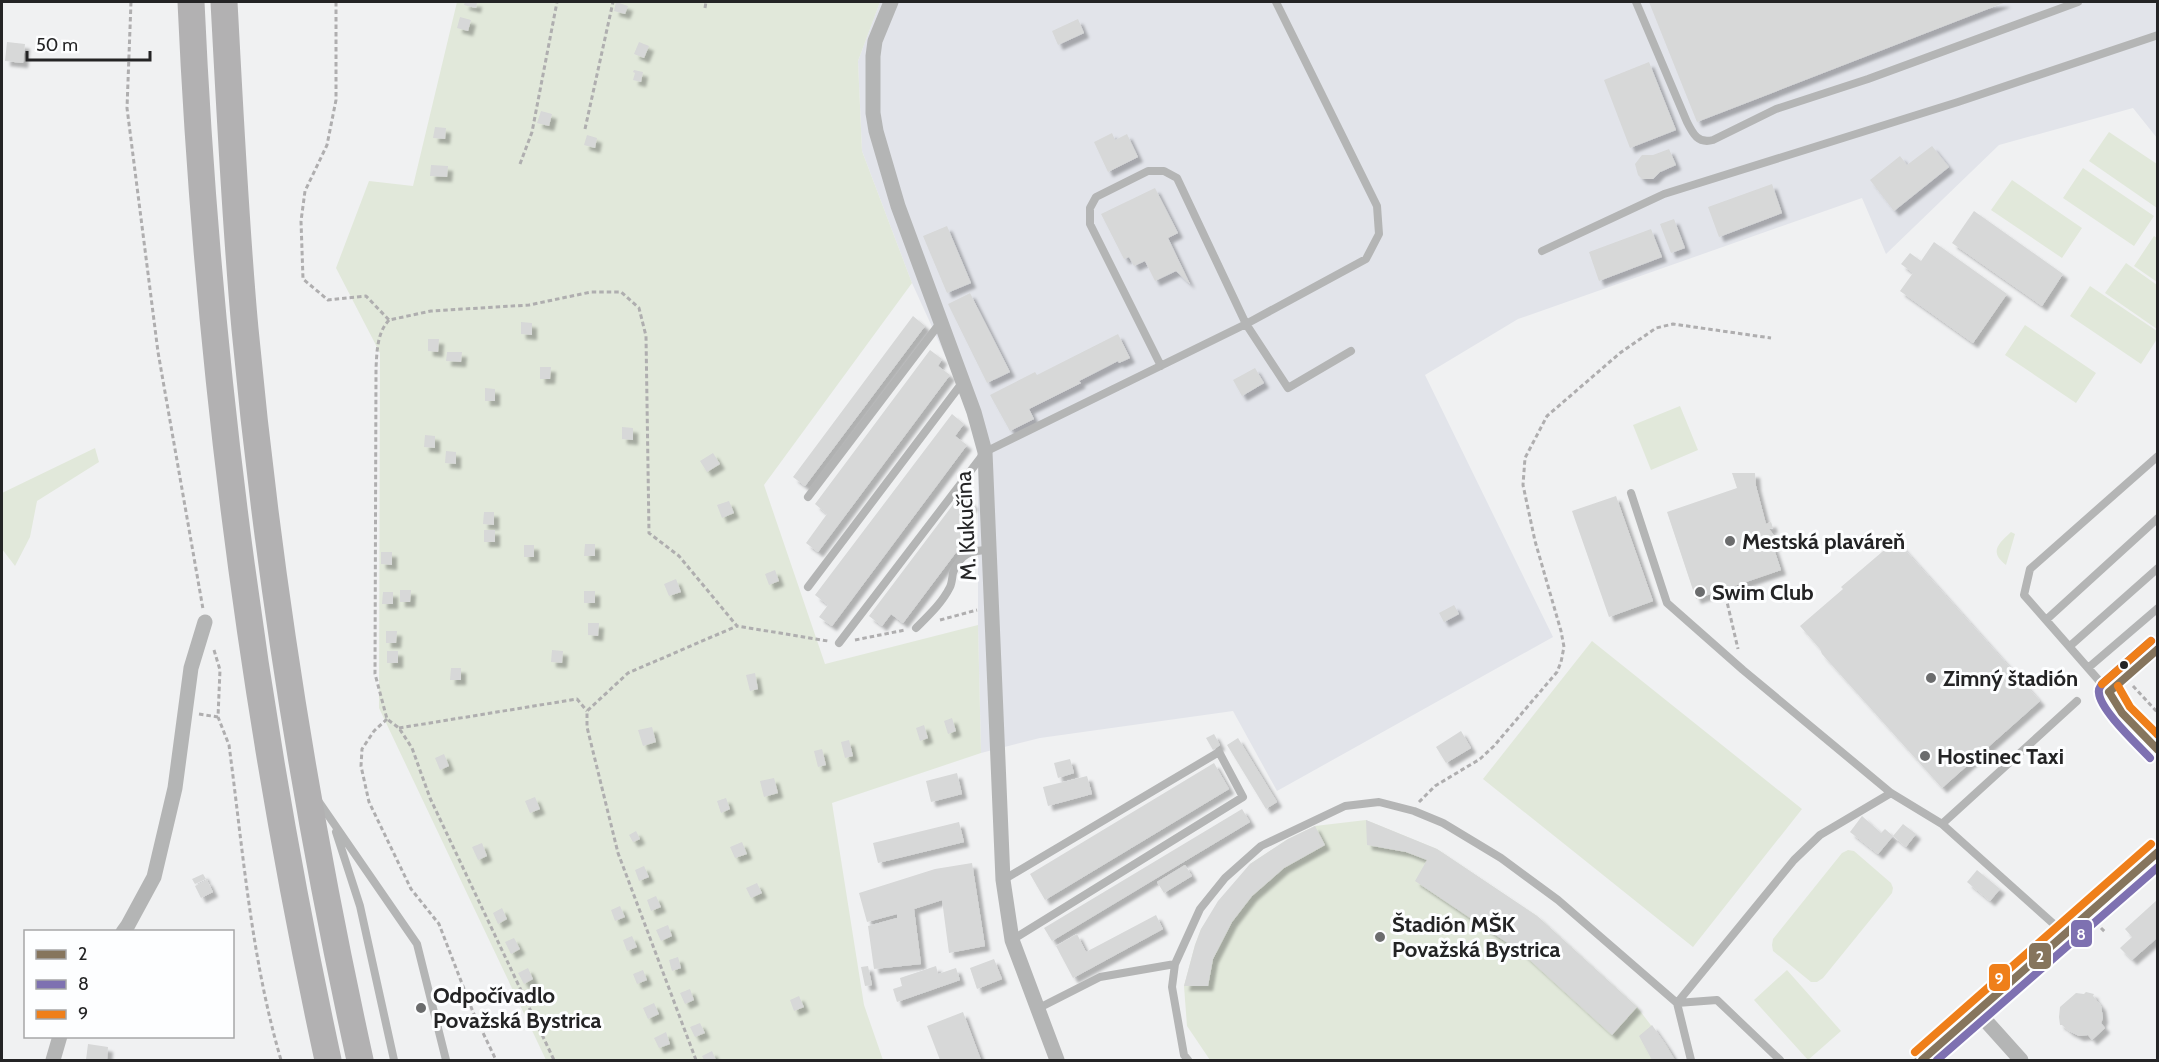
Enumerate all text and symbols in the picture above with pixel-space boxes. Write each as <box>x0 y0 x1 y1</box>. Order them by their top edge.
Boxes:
scale bar <box>27 24 150 62</box>
text: 50 m <box>36 34 78 56</box>
street label: M. Kukučína <box>950 470 982 582</box>
place label: Mestská plaváreň <box>1742 528 1905 555</box>
marker: Mestská plaváreň <box>1723 534 1737 548</box>
place label: Swim Club <box>1712 579 1814 606</box>
marker: Swim Club <box>1693 585 1707 599</box>
unlabelled marker <box>2118 659 2130 671</box>
place label: Zimný štadión <box>1943 665 2078 692</box>
marker: Zimný štadión <box>1924 671 1938 685</box>
place label: Hostinec Taxi <box>1937 743 2064 770</box>
marker: Hostinec Taxi <box>1918 749 1932 763</box>
place label: Štadión MŠK Považská Bystrica <box>1392 911 1561 963</box>
line badge: 8 <box>2070 919 2093 948</box>
text: 8 <box>2076 925 2086 944</box>
legend <box>24 930 234 1038</box>
marker: Štadión MŠK Považská Bystrica <box>1373 930 1387 944</box>
line badge: 2 <box>2028 942 2052 970</box>
text: 2 <box>78 943 87 965</box>
text: 2 <box>2036 947 2044 966</box>
line badge: 9 <box>1988 963 2011 992</box>
text: 9 <box>1995 969 2004 988</box>
text: 8 <box>78 973 89 995</box>
place label: Odpočívadlo Považská Bystrica <box>433 982 602 1034</box>
marker: Odpočívadlo Považská Bystrica <box>414 1001 428 1015</box>
text: 9 <box>78 1003 88 1025</box>

